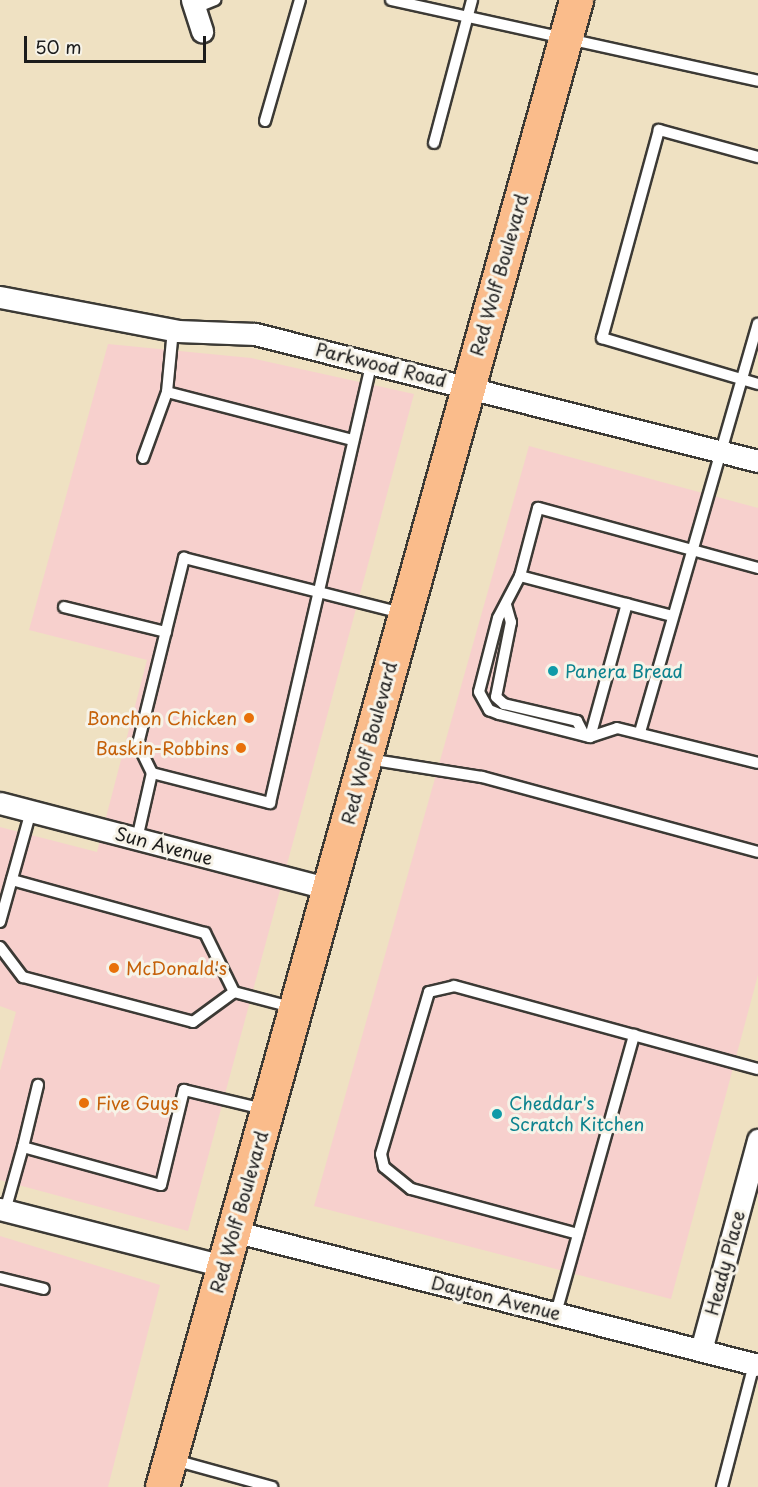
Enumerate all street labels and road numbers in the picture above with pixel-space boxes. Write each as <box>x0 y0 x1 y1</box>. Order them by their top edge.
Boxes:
street label: Red Wolf Boulevard <box>465 190 533 360</box>
street label: Parkwood Road <box>313 338 449 392</box>
street label: Red Wolf Boulevard <box>337 658 401 828</box>
street label: Sun Avenue <box>113 823 215 869</box>
street label: Red Wolf Boulevard <box>205 1127 273 1297</box>
street label: Heady Place <box>701 1208 749 1318</box>
street label: Dayton Avenue <box>430 1272 562 1324</box>

